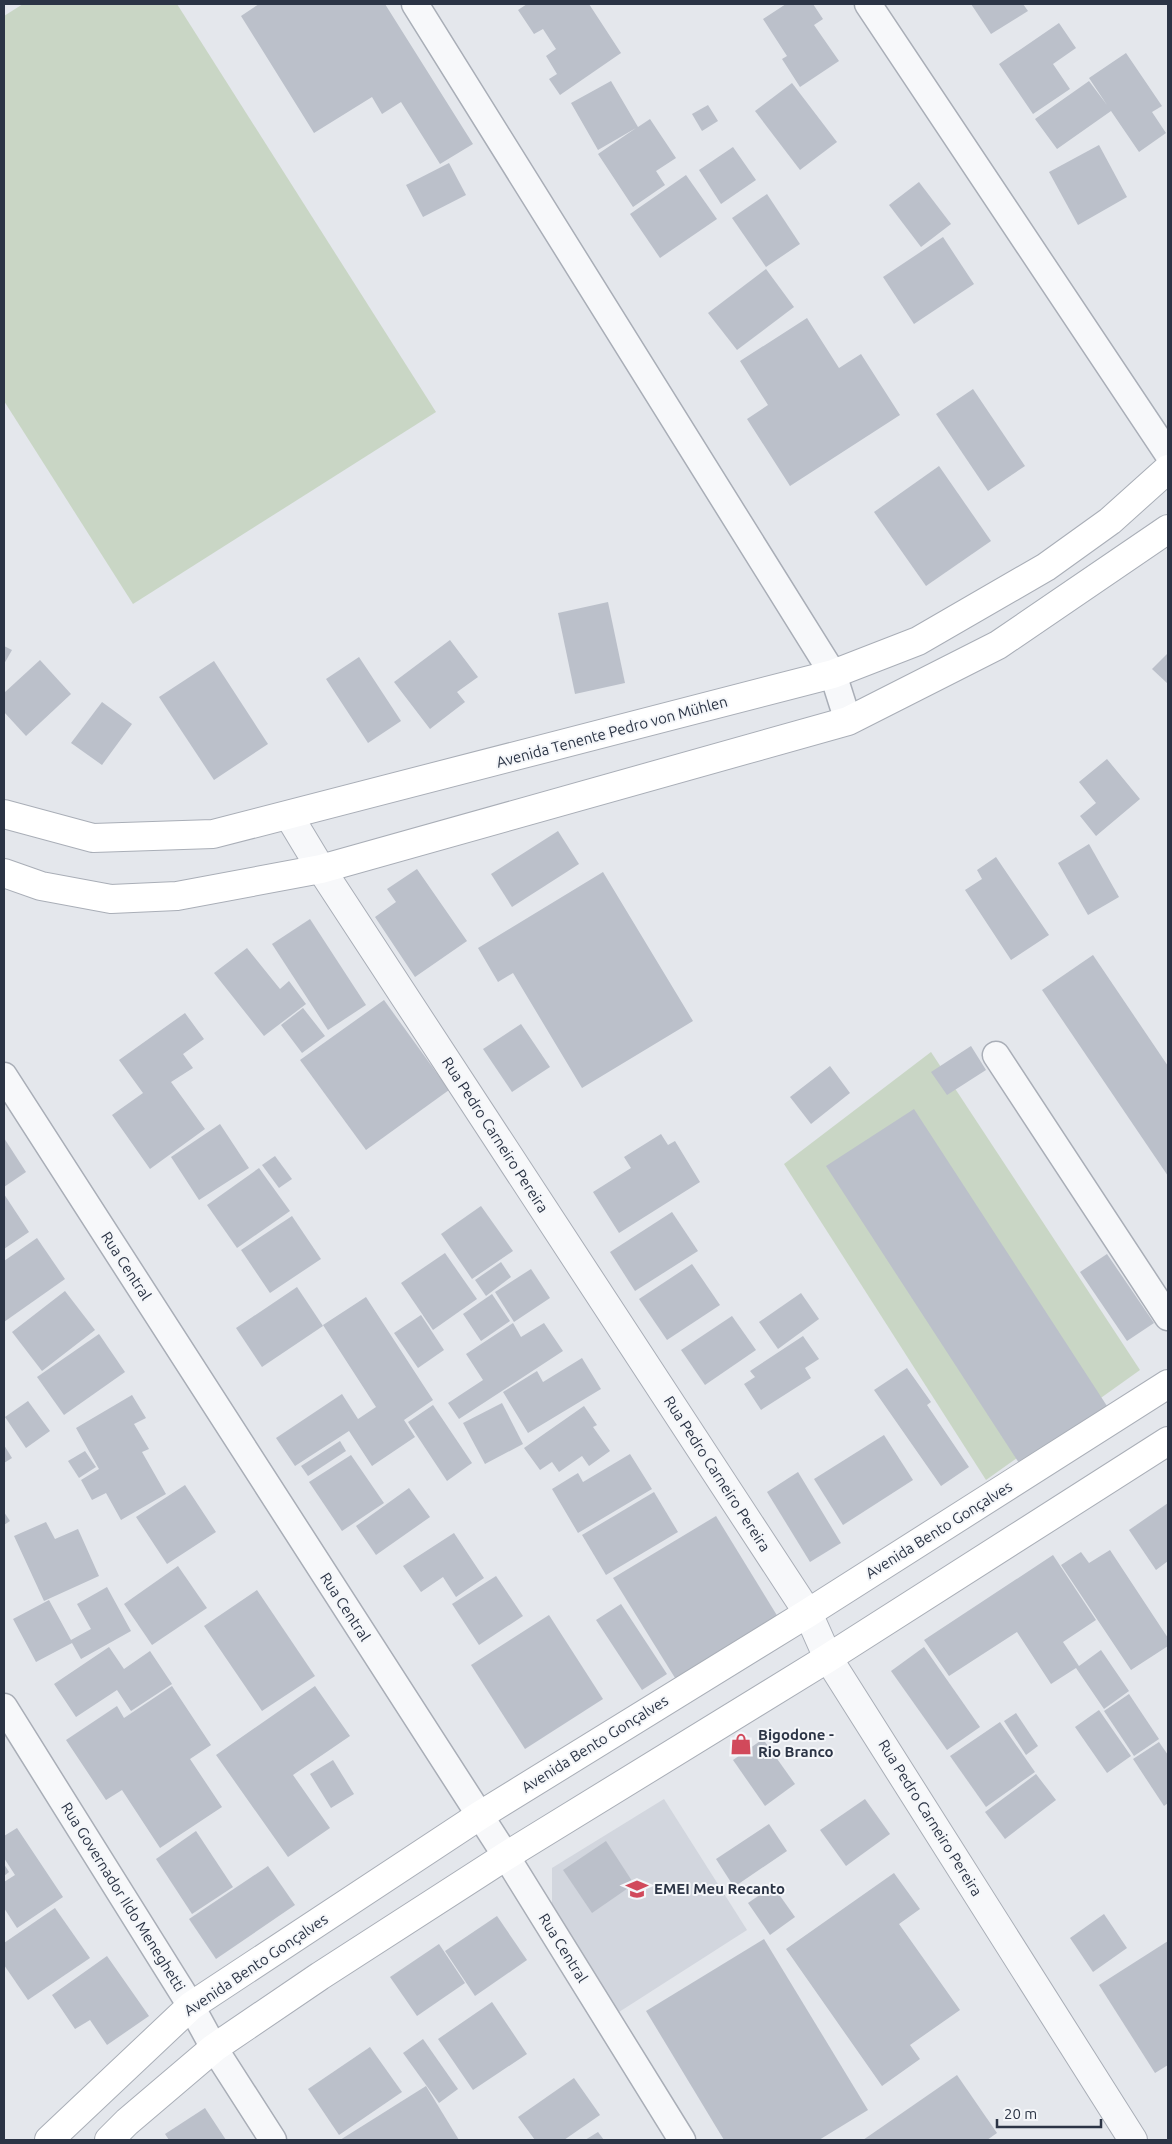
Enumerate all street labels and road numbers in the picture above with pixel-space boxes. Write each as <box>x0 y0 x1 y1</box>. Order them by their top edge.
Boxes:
street label: Avenida Tenente Pedro von Mühlen <box>494 692 729 771</box>
street label: Rua Pedro Carneiro Pereira <box>439 1054 552 1215</box>
street label: Rua Central <box>98 1228 155 1303</box>
street label: Rua Pedro Carneiro Pereira <box>661 1393 774 1554</box>
street label: Avenida Bento Gonçalves <box>862 1477 1015 1582</box>
street label: Rua Central <box>317 1569 374 1644</box>
street label: Avenida Bento Gonçalves <box>518 1691 671 1796</box>
street label: Rua Pedro Carneiro Pereira <box>875 1736 986 1899</box>
street label: Rua Governador Ildo Meneghetti <box>58 1799 189 1994</box>
street label: Avenida Bento Gonçalves <box>181 1910 331 2019</box>
street label: Rua Central <box>535 1910 591 1985</box>

